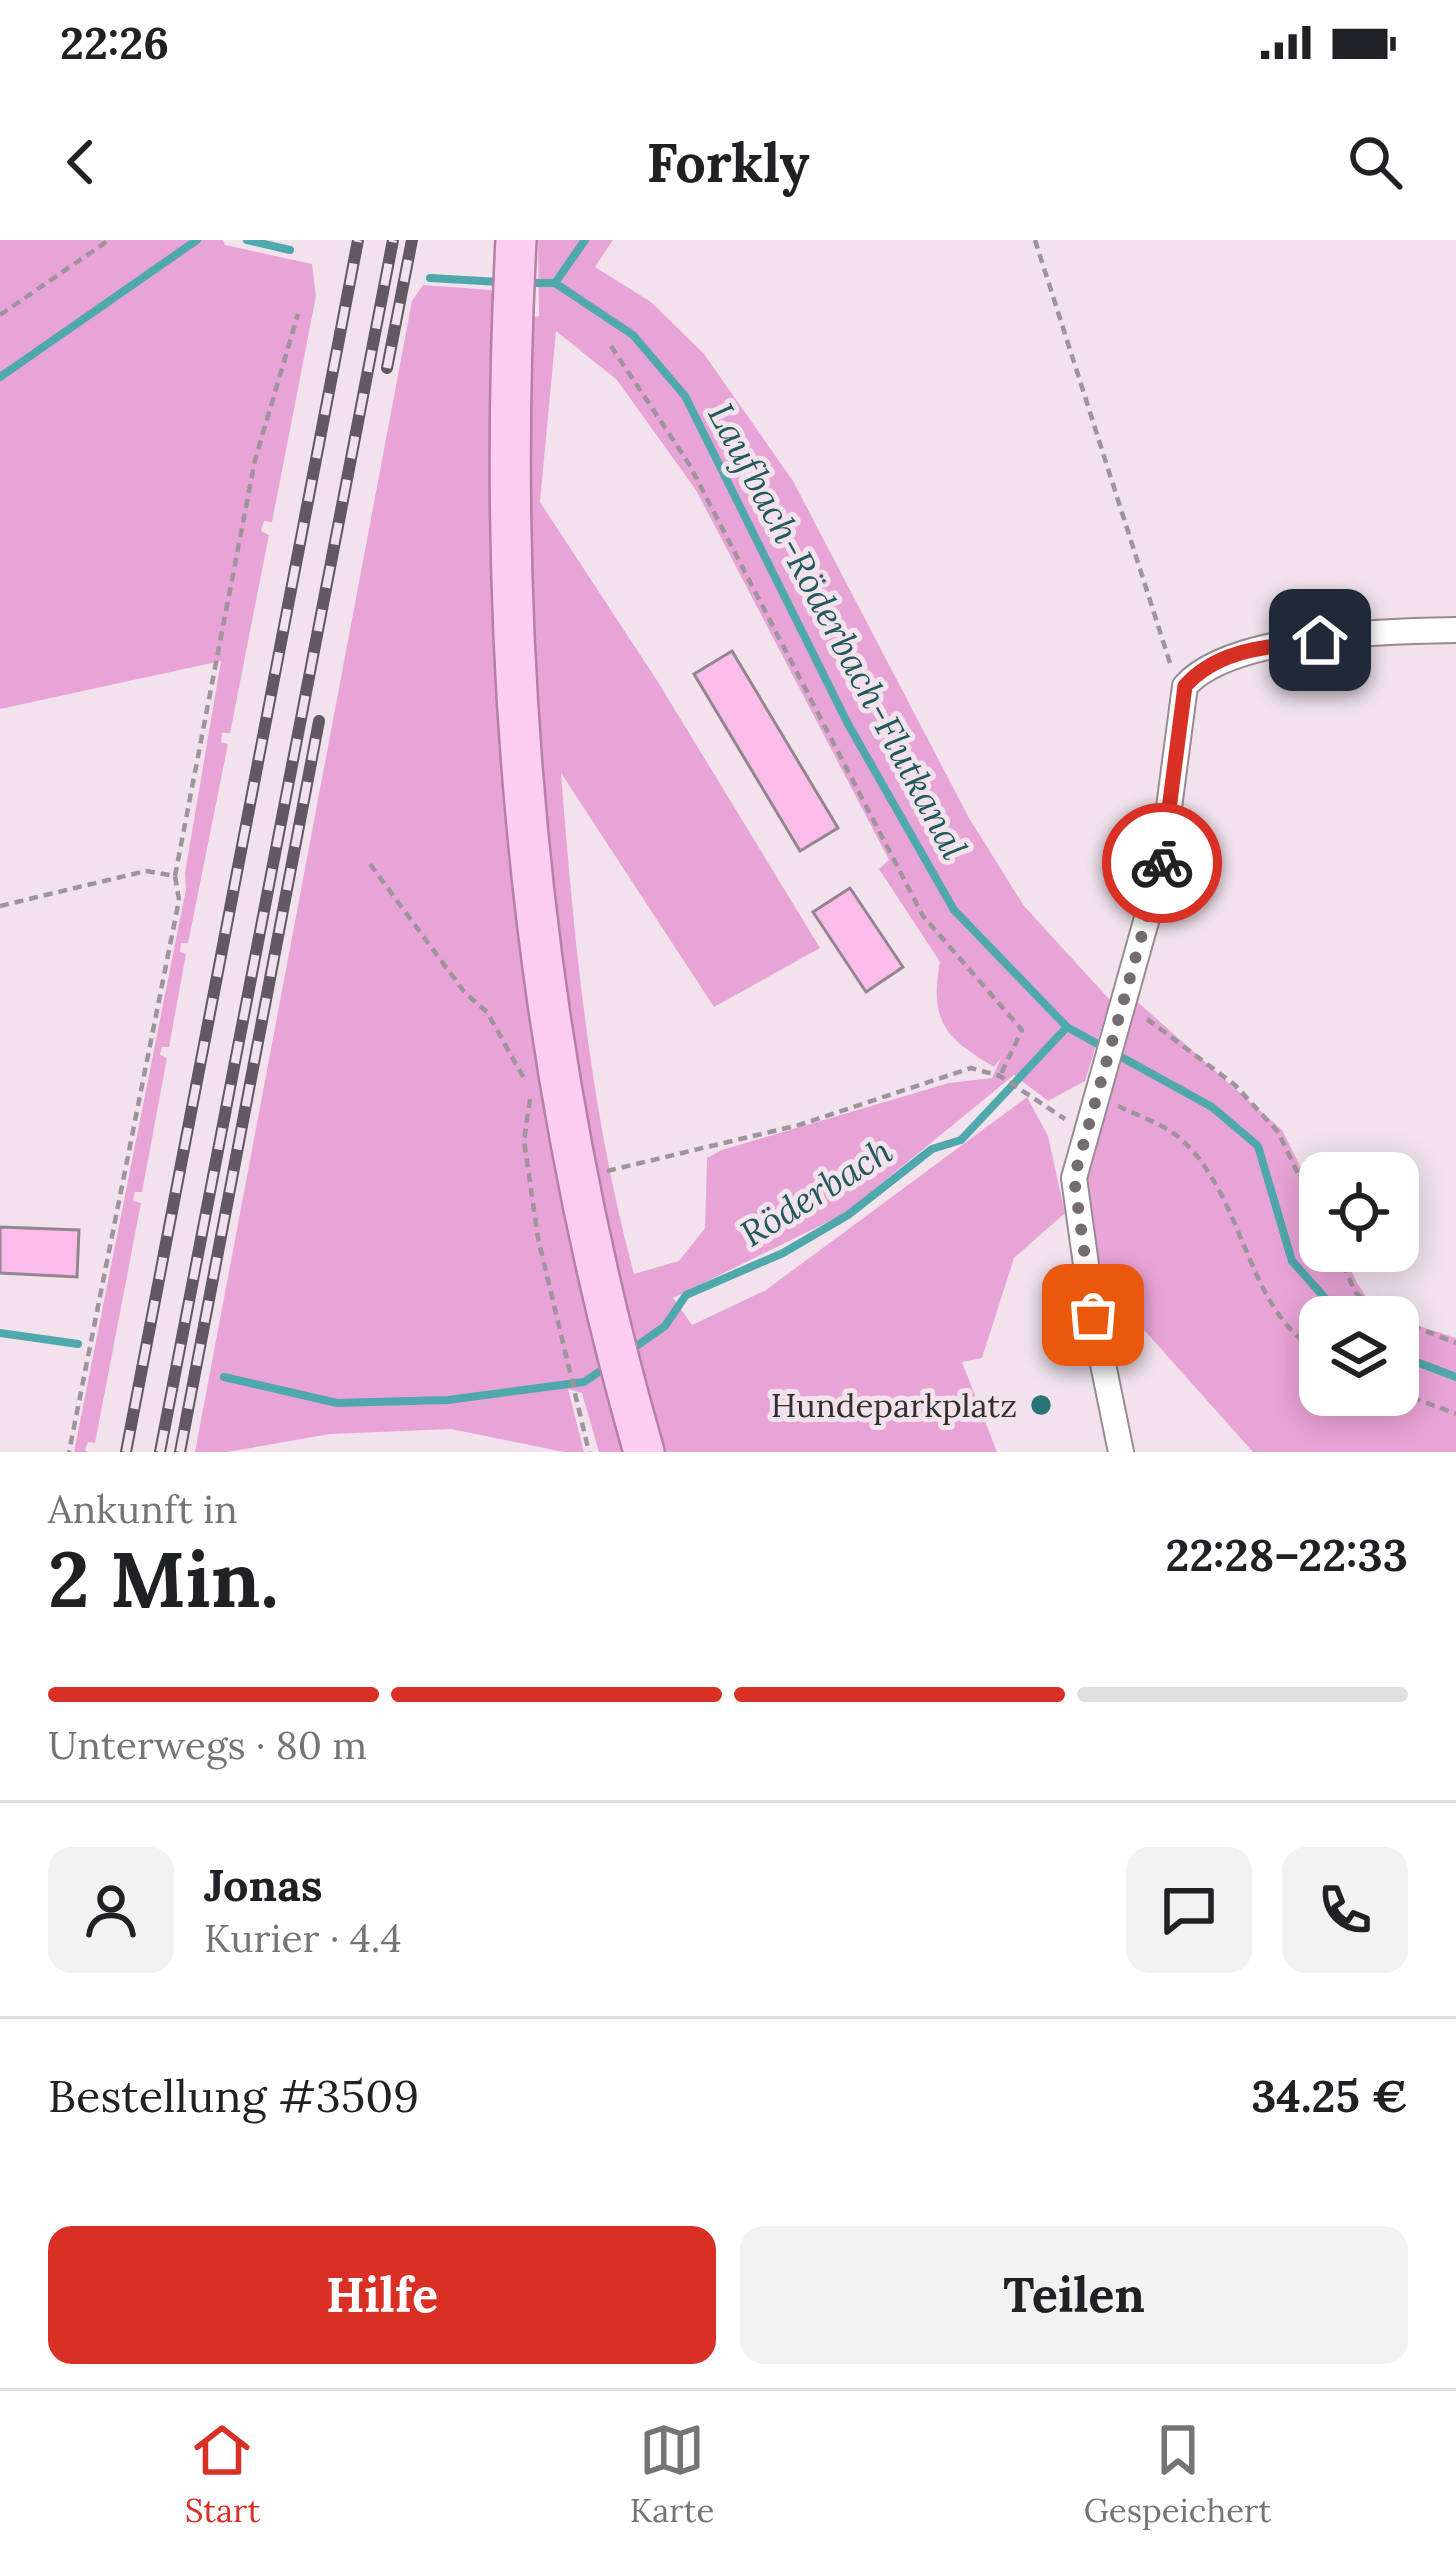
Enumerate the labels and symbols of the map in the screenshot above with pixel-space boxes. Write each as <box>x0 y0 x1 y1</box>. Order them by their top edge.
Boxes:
water label: Laufbach-Röderbach-Flutkanal <box>698 395 978 867</box>
pin <box>1269 589 1371 691</box>
courier <box>1102 803 1222 923</box>
water label: Röderbach <box>732 1127 901 1257</box>
pin <box>1042 1264 1144 1366</box>
place label: Hundeparkplatz <box>771 1384 1017 1426</box>
marker: Hundeparkplatz <box>1028 1392 1054 1418</box>

